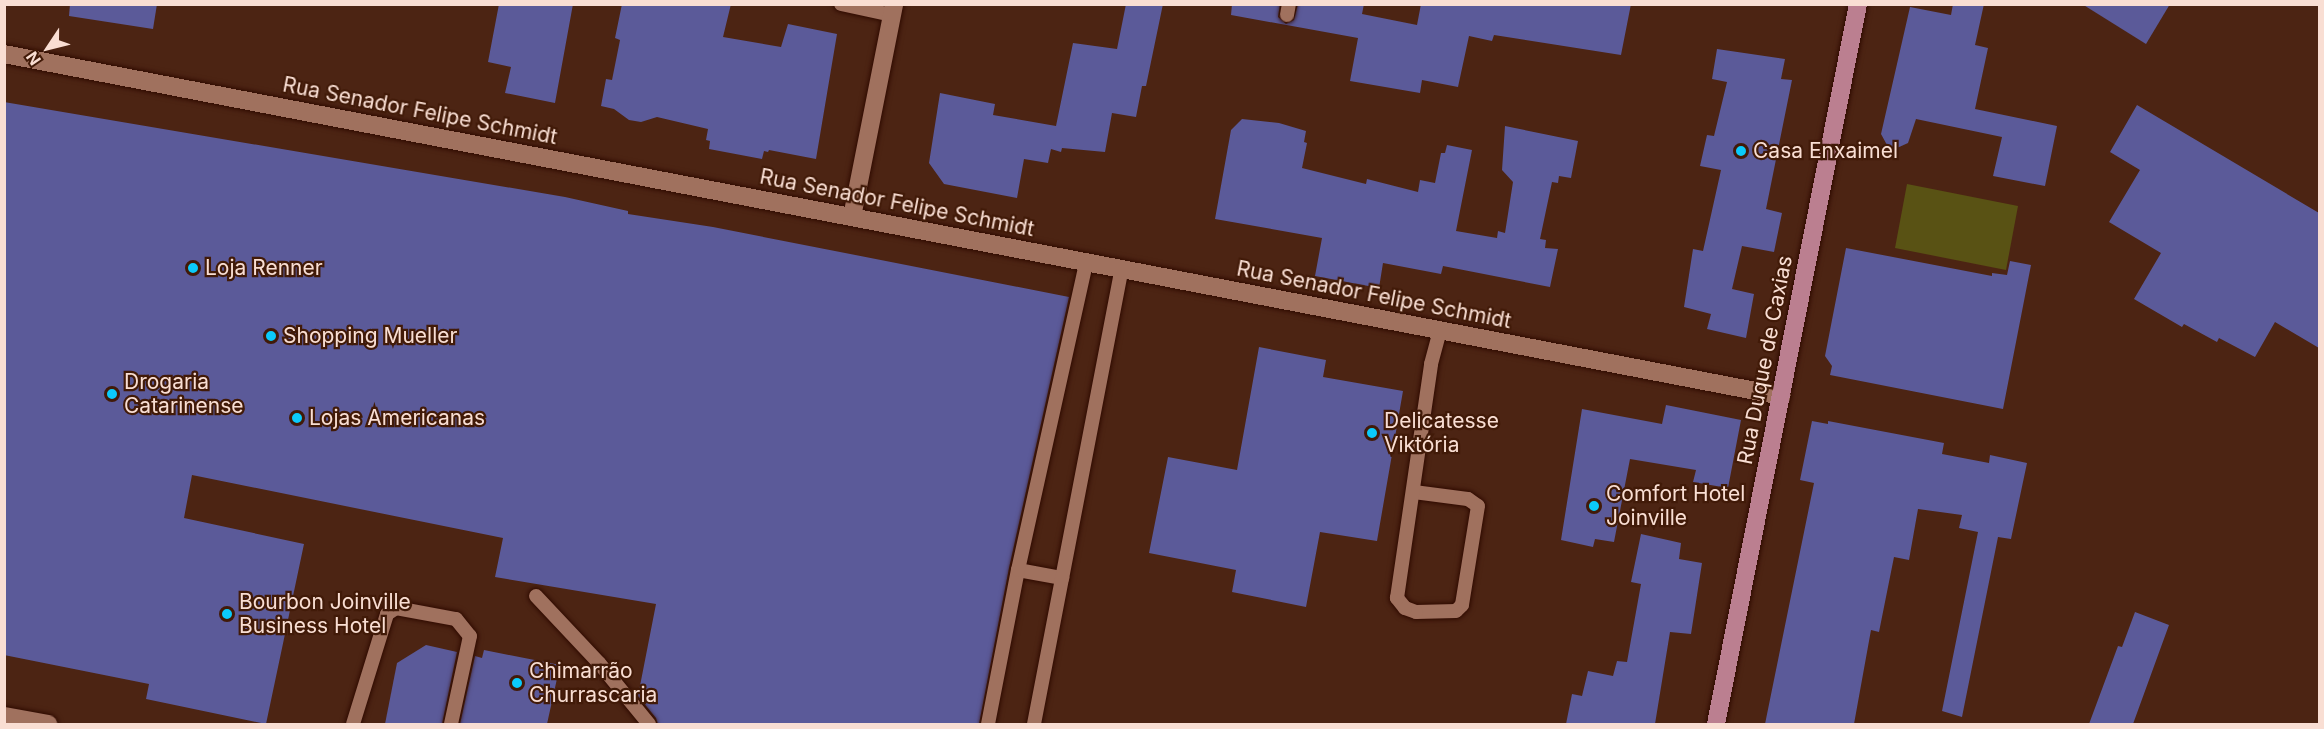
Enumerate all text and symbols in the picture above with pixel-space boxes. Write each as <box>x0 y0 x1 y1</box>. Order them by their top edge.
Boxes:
north arrow <box>18 18 78 78</box>
text: N <box>22 48 45 69</box>
street label: Rua Senador Felipe Schmidt <box>281 72 559 150</box>
place label: Casa Enxaimel <box>1753 138 1898 164</box>
marker: Casa Enxaimel <box>1734 144 1748 158</box>
street label: Rua Senador Felipe Schmidt <box>758 164 1036 242</box>
street label: Rua Duque de Caxias <box>1732 253 1798 467</box>
place label: Loja Renner <box>205 255 323 281</box>
street label: Rua Senador Felipe Schmidt <box>1235 256 1513 334</box>
marker: Loja Renner <box>186 261 200 275</box>
place label: Shopping Mueller <box>283 323 457 349</box>
marker: Shopping Mueller <box>264 329 278 343</box>
place label: Drogaria Catarinense <box>124 369 244 419</box>
marker: Drogaria Catarinense <box>105 387 119 401</box>
place label: Lojas Americanas <box>309 405 485 431</box>
place label: Delicatesse Viktória <box>1384 408 1499 458</box>
marker: Lojas Americanas <box>290 411 304 425</box>
marker: Delicatesse Viktória <box>1365 426 1379 440</box>
place label: Comfort Hotel Joinville <box>1606 481 1745 531</box>
marker: Comfort Hotel Joinville <box>1587 499 1601 513</box>
place label: Bourbon Joinville Business Hotel <box>239 589 411 639</box>
marker: Bourbon Joinville Business Hotel <box>220 607 234 621</box>
place label: Chimarrão Churrascaria <box>529 658 657 708</box>
marker: Chimarrão Churrascaria <box>510 676 524 690</box>

